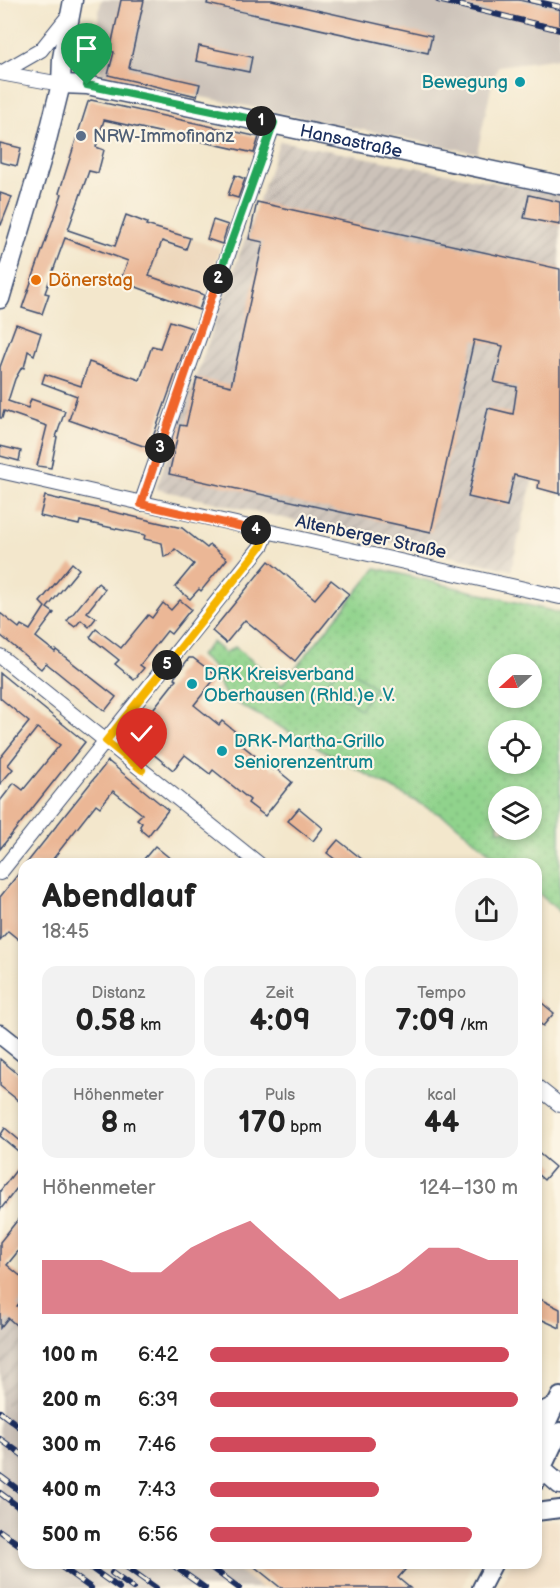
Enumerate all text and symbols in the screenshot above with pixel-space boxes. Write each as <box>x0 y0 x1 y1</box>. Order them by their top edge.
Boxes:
pin <box>61 23 112 85</box>
icon: arrive <box>70 32 103 65</box>
place label: Bewegung <box>421 72 508 93</box>
marker: Bewegung <box>513 75 527 89</box>
pin: 1 <box>246 106 276 136</box>
text: 1 <box>258 111 264 130</box>
street label: Hansastraße <box>298 120 405 162</box>
place label: NRW-Immofinanz <box>93 126 234 147</box>
marker: NRW-Immofinanz <box>74 129 88 143</box>
pin: 2 <box>203 264 233 294</box>
text: 2 <box>213 269 223 288</box>
place label: Dönerstag <box>48 270 133 291</box>
marker: Dönerstag <box>29 273 43 287</box>
pin: 3 <box>145 433 175 463</box>
text: 3 <box>155 438 165 457</box>
street label: Altenberger Straße <box>294 511 449 563</box>
pin: 4 <box>241 515 271 545</box>
text: 4 <box>251 520 261 539</box>
pin: 5 <box>152 650 182 680</box>
north arrow <box>488 654 542 708</box>
map controls <box>488 654 542 840</box>
text: 5 <box>162 655 172 674</box>
place label: DRK Kreisverband Oberhausen (Rhld.)e .V. <box>204 664 395 706</box>
marker: DRK Kreisverband Oberhausen (Rhld.)e .V. <box>185 677 199 691</box>
pin <box>116 708 167 770</box>
icon: check <box>125 717 158 750</box>
button: locate <box>488 720 542 774</box>
place label: DRK-Martha-Grillo Seniorenzentrum <box>234 731 385 773</box>
marker: DRK-Martha-Grillo Seniorenzentrum <box>215 744 229 758</box>
button: layers <box>488 786 542 840</box>
text: Abendlauf <box>42 877 196 917</box>
button: share <box>455 878 518 941</box>
text: 18:45 <box>42 920 89 944</box>
text: Distanz <box>92 984 145 1003</box>
text: Zeit <box>266 984 294 1003</box>
text: Tempo <box>417 984 466 1003</box>
text: 0.58 <box>75 1003 136 1039</box>
text: 4:09 <box>249 1003 311 1039</box>
text: 7:09 <box>395 1003 455 1039</box>
text: km <box>136 1016 161 1035</box>
text: /km <box>455 1016 488 1035</box>
text: Höhenmeter <box>73 1086 164 1105</box>
text: Puls <box>265 1086 295 1105</box>
text: kcal <box>427 1086 456 1105</box>
text: 8 <box>101 1105 119 1141</box>
text: 170 <box>238 1105 286 1141</box>
text: 44 <box>424 1105 459 1141</box>
text: m <box>119 1118 136 1137</box>
text: bpm <box>286 1118 322 1137</box>
text: Höhenmeter <box>42 1176 155 1200</box>
text: 124–130 m <box>420 1176 518 1200</box>
text: 100 m <box>42 1343 98 1367</box>
text: 6:42 <box>138 1343 178 1367</box>
text: 200 m <box>42 1388 101 1412</box>
text: 6:39 <box>138 1388 178 1412</box>
text: 300 m <box>42 1433 101 1457</box>
text: 7:46 <box>138 1433 176 1457</box>
text: 400 m <box>42 1478 101 1502</box>
text: 7:43 <box>138 1478 176 1502</box>
text: 500 m <box>42 1523 101 1547</box>
text: 6:56 <box>138 1523 178 1547</box>

